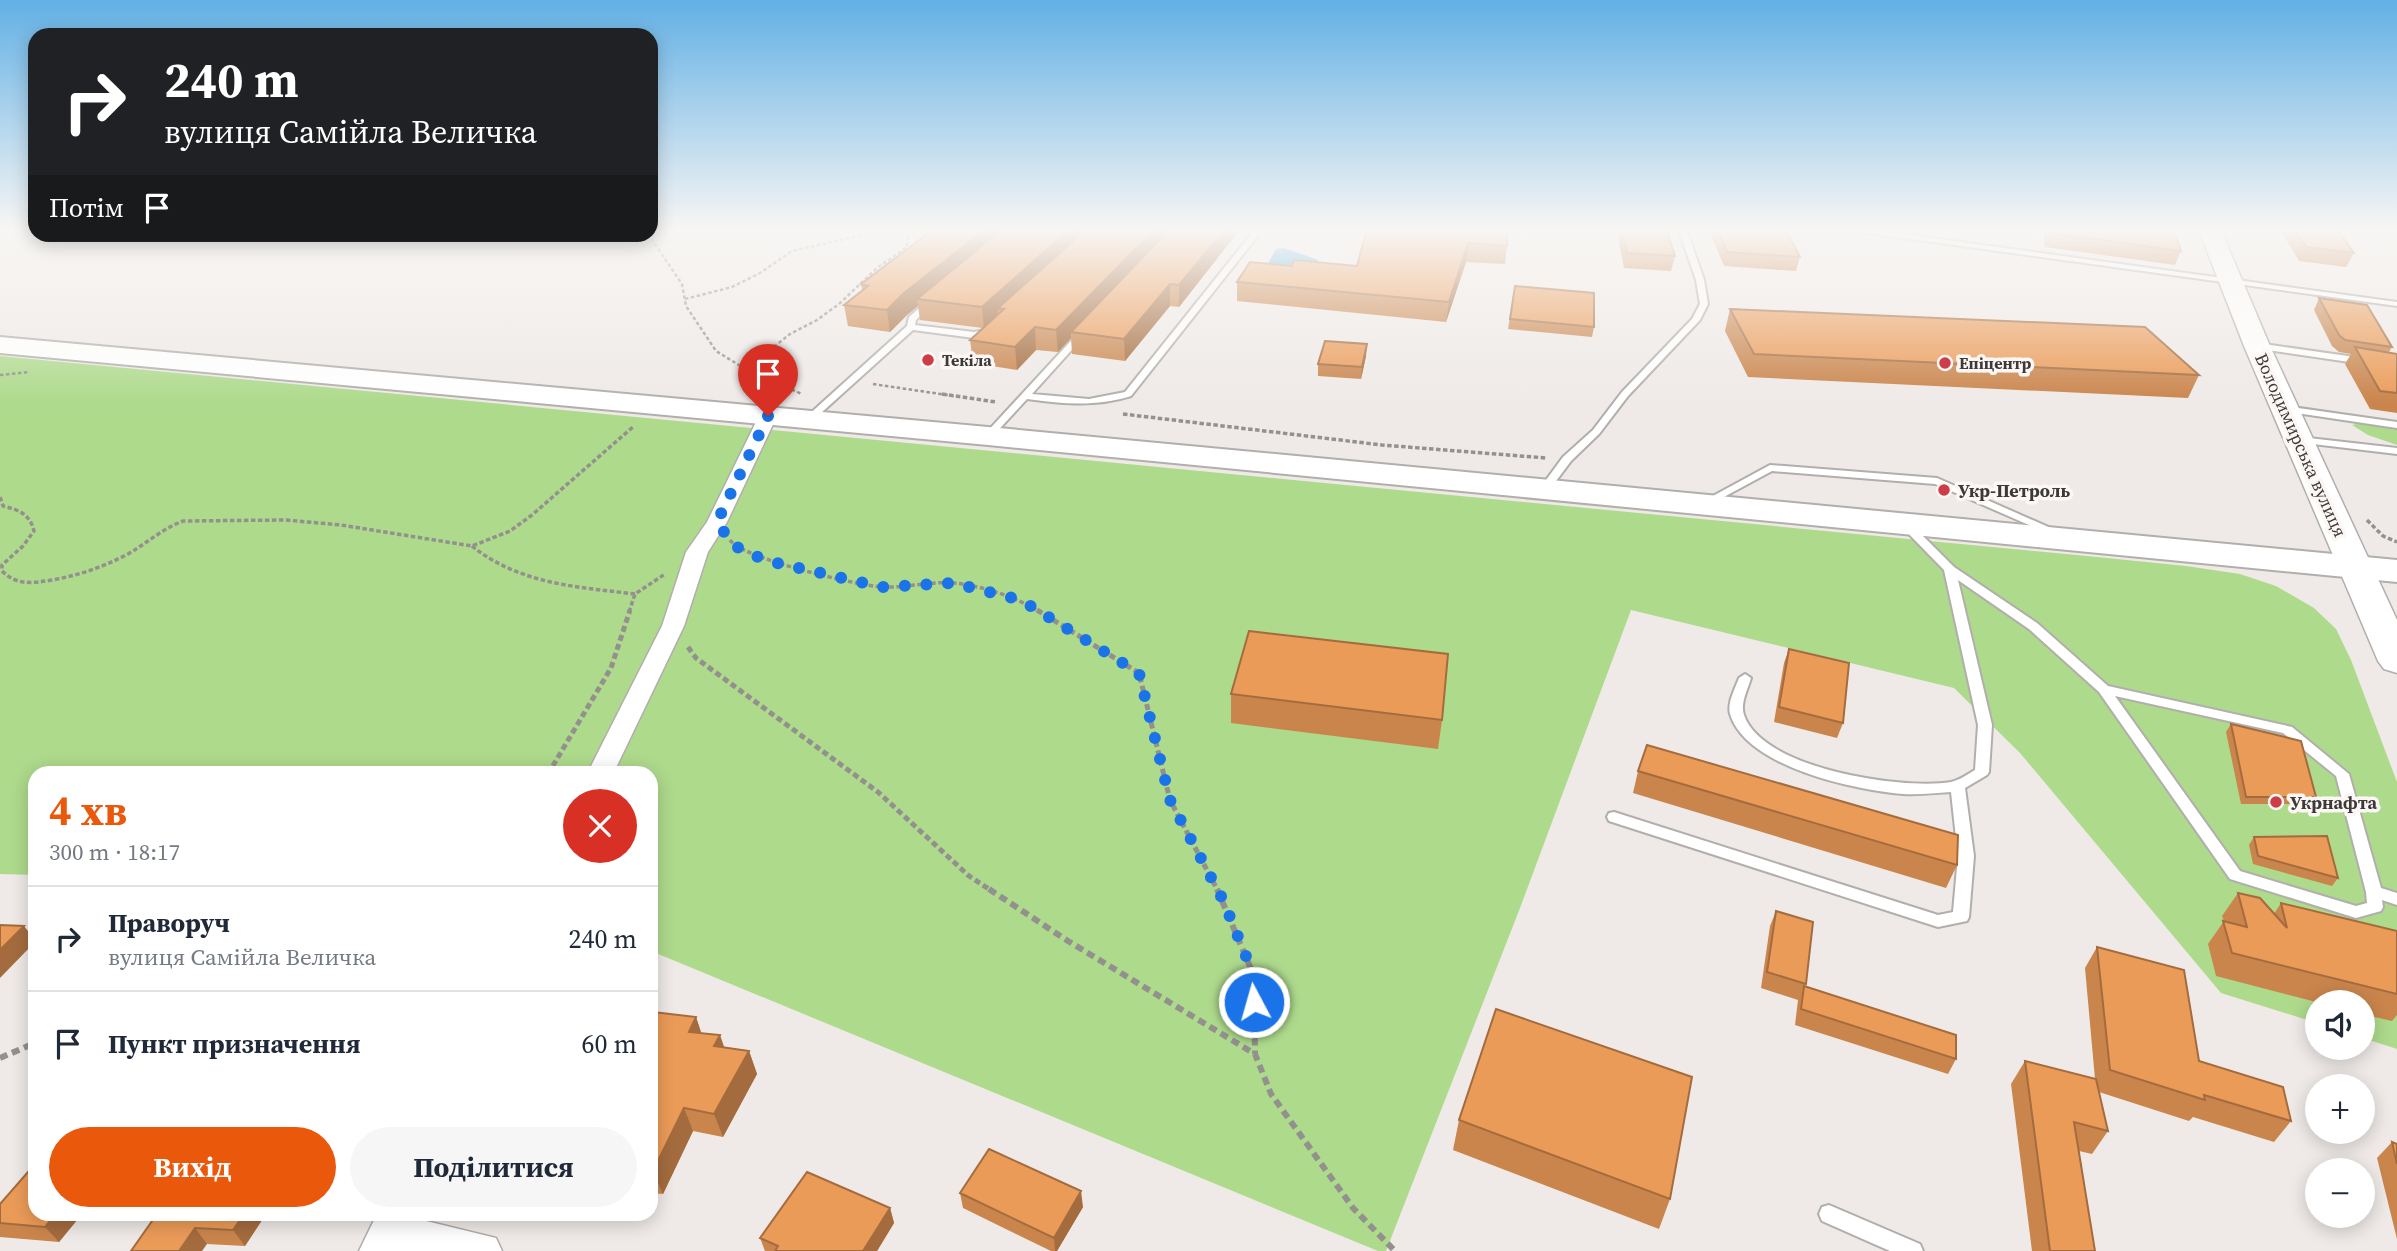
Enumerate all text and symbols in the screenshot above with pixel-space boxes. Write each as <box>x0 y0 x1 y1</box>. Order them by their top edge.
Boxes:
text: 240 m <box>164 46 299 113</box>
icon: right <box>49 56 140 147</box>
text: вулиця Самійла Величка <box>164 110 537 154</box>
icon: arrive <box>138 189 176 227</box>
text: Потім <box>49 190 124 226</box>
pin <box>738 344 798 416</box>
place label: Текіла <box>942 349 992 371</box>
street label: Володимирська вулиця <box>2249 349 2353 541</box>
marker: Текіла <box>920 352 936 368</box>
place label: Епіцентр <box>1959 352 2032 374</box>
icon: arrive <box>749 355 787 393</box>
marker: Епіцентр <box>1937 355 1953 371</box>
place label: Укр-Петроль <box>1958 478 2070 503</box>
marker: Укр-Петроль <box>1936 482 1952 498</box>
text: 4 хв <box>49 781 127 839</box>
button: close <box>563 789 637 863</box>
place label: Укрнафта <box>2290 790 2377 815</box>
marker: Укрнафта <box>2268 794 2284 810</box>
text: 300 m · 18:17 <box>49 836 180 868</box>
text: Праворуч <box>108 905 230 941</box>
icon: right <box>49 920 87 958</box>
text: 240 m <box>569 921 637 957</box>
text: вулиця Самійла Величка <box>108 941 376 973</box>
position arrow <box>1217 965 1291 1039</box>
map controls <box>2305 990 2375 1228</box>
button: sound <box>2305 990 2375 1060</box>
icon: arrive <box>49 1025 87 1063</box>
text: Пункт призначення <box>108 1026 361 1062</box>
text: 60 m <box>582 1026 637 1062</box>
button: + <box>2305 1074 2375 1144</box>
button: Вихід <box>49 1127 336 1207</box>
button: Поділитися <box>350 1127 637 1207</box>
button: − <box>2305 1158 2375 1228</box>

